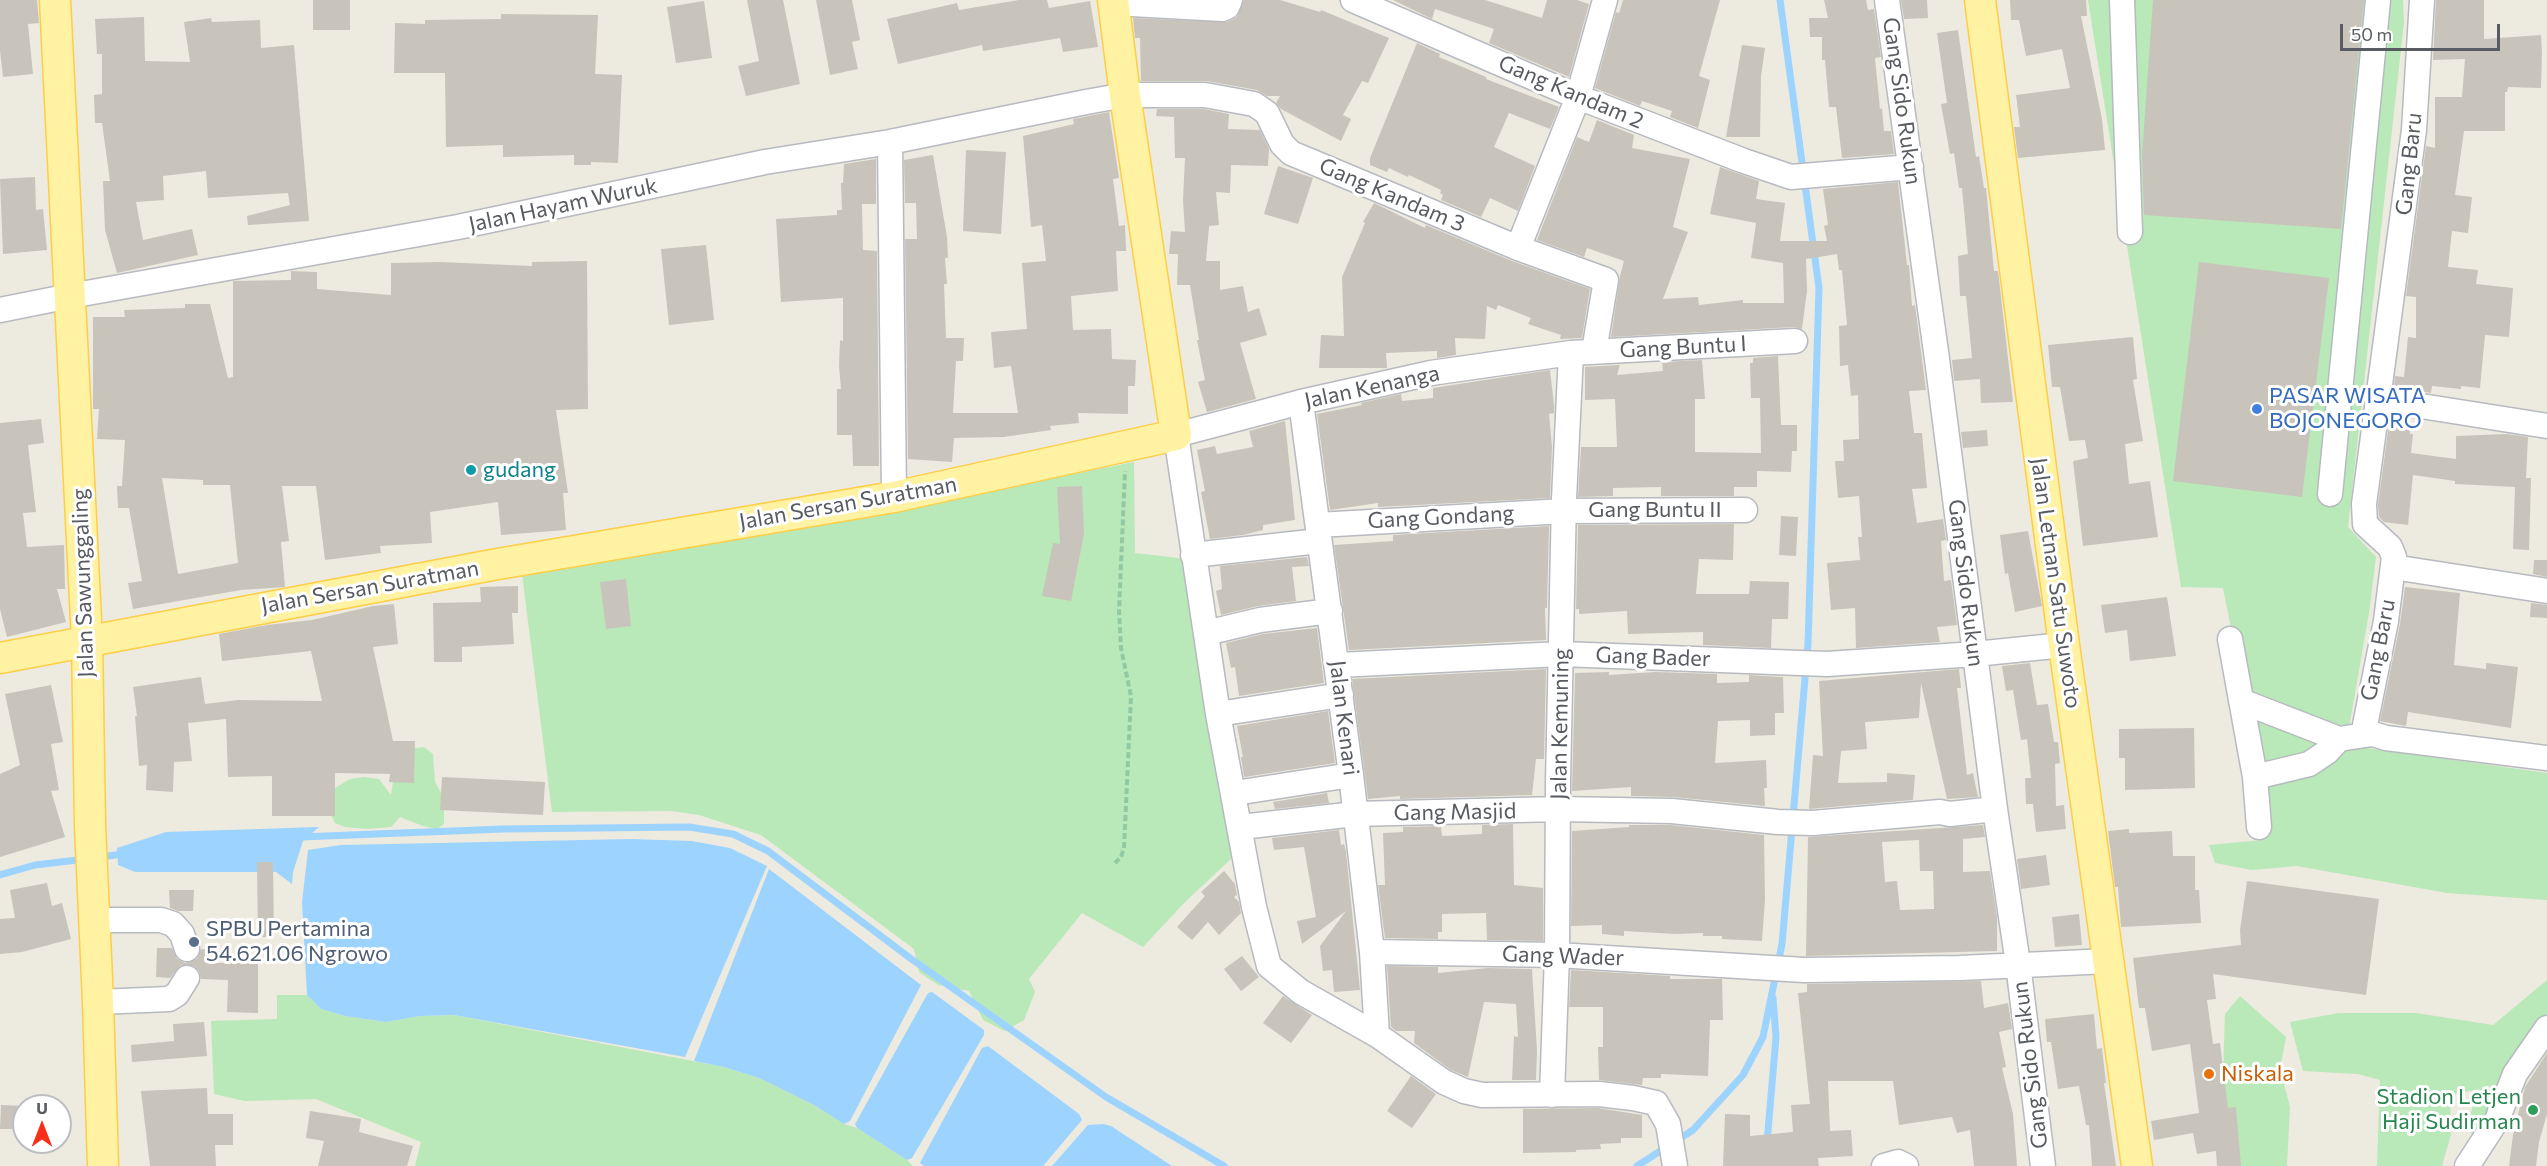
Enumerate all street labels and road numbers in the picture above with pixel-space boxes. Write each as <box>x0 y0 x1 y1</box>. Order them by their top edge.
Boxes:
street label: Gang Sido Rukun <box>1877 16 1927 186</box>
street label: Gang Kandam 2 <box>1494 50 1648 134</box>
street label: Gang Baru <box>2390 111 2428 217</box>
street label: Gang Kandam 3 <box>1315 152 1469 238</box>
street label: Jalan Hayam Wuruk <box>466 172 660 238</box>
street label: Gang Buntu I <box>1619 330 1747 364</box>
street label: Jalan Kenanga <box>1302 360 1442 414</box>
street label: Jalan Letnan Satu Suwoto <box>2025 456 2087 710</box>
street label: Jalan Sersan Suratman <box>737 471 959 535</box>
street label: Jalan Sawunggaling <box>67 488 99 678</box>
street label: Gang Buntu II <box>1588 497 1722 523</box>
street label: Gang Sido Rukun <box>1943 498 1989 668</box>
street label: Gang Gondang <box>1367 500 1515 534</box>
street label: Jalan Sersan Suratman <box>259 555 481 619</box>
street label: Gang Baru <box>2355 597 2401 703</box>
street label: Gang Bader <box>1595 642 1711 672</box>
street label: Jalan Kemuning <box>1545 648 1575 800</box>
street label: Jalan Kenari <box>1324 659 1364 777</box>
street label: Gang Masjid <box>1393 798 1517 826</box>
street label: Gang Wader <box>1501 941 1625 971</box>
street label: Gang Sido Rukun <box>2007 980 2053 1150</box>

